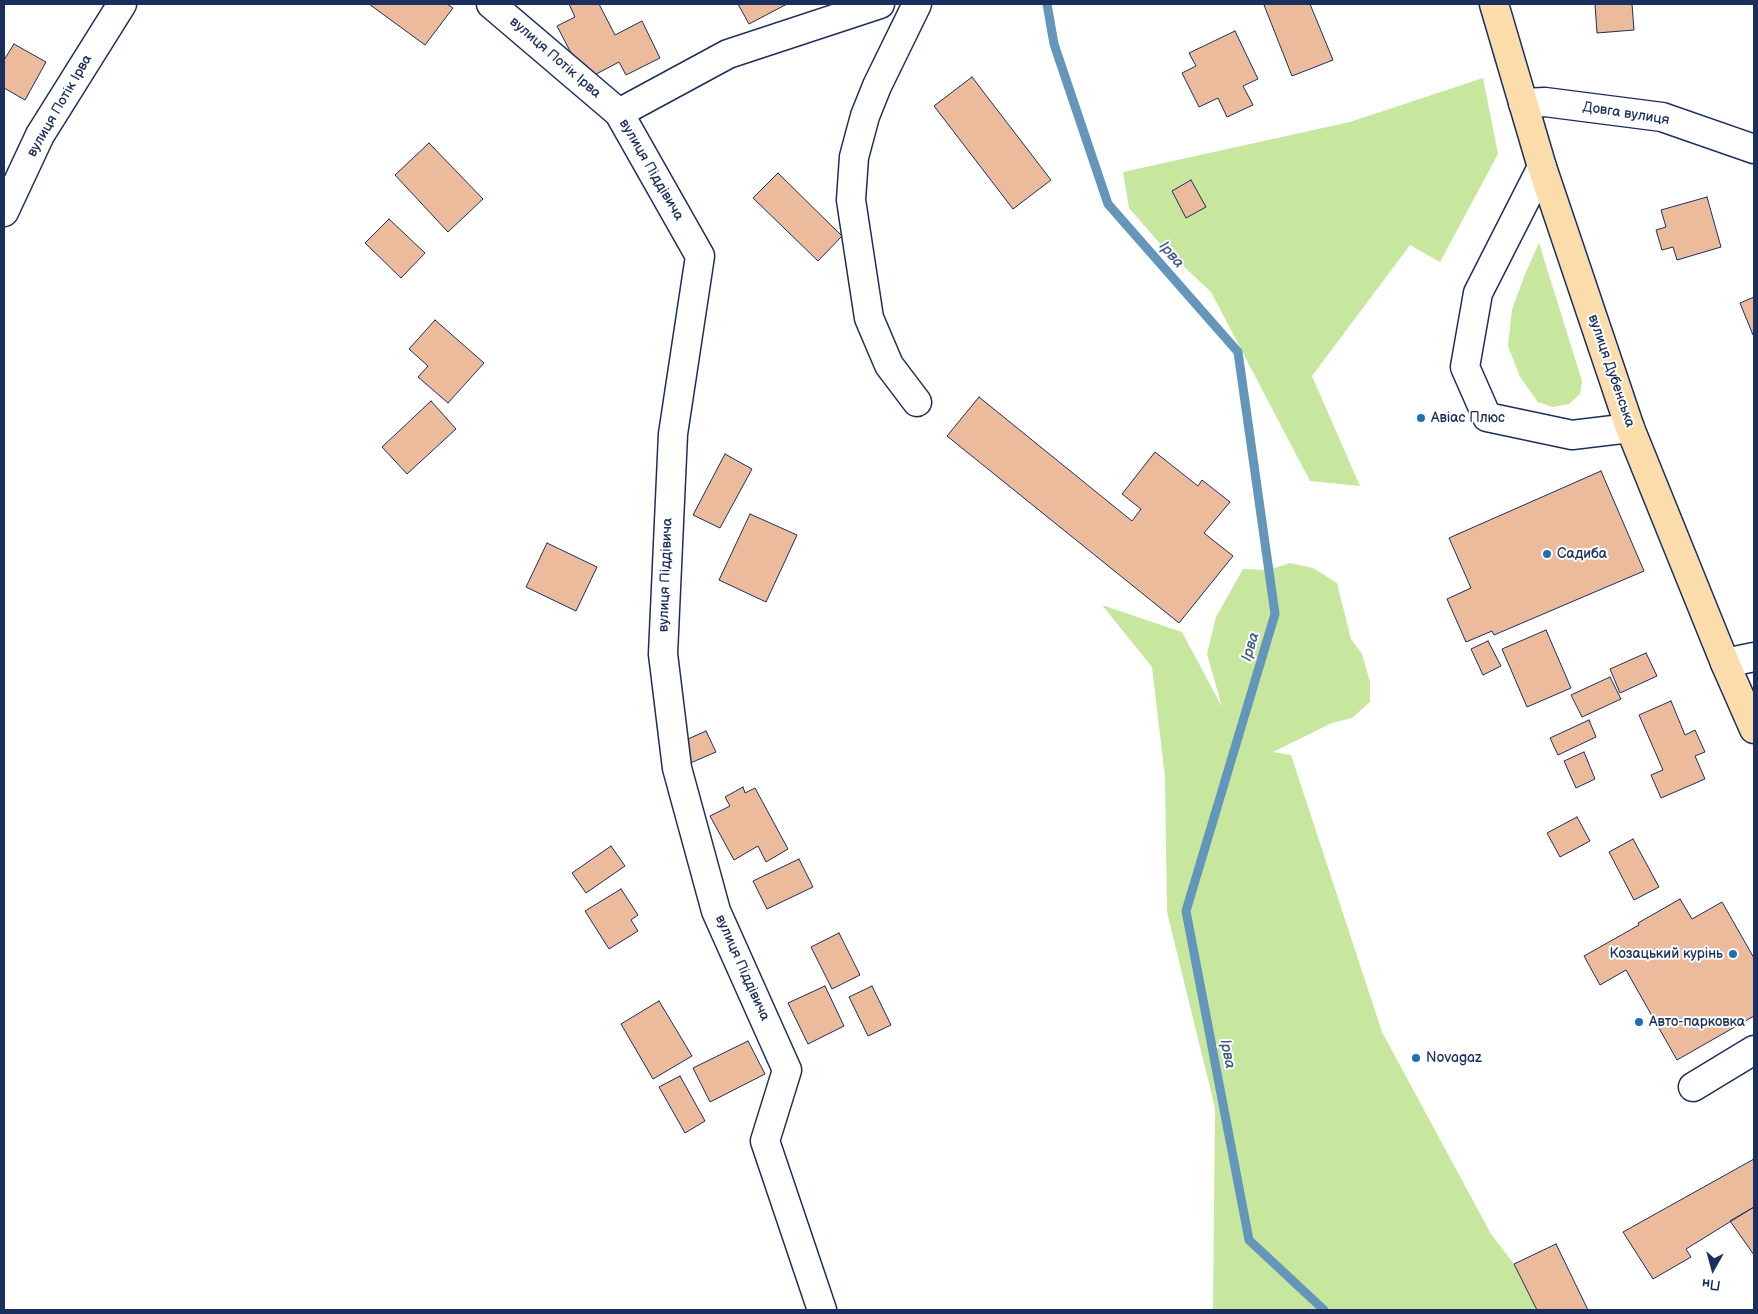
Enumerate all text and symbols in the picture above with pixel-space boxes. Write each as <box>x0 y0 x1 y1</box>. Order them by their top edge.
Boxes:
street label: вулиця Потік Ірва <box>506 14 604 102</box>
street label: вулиця Потік Ірва <box>24 52 96 160</box>
street label: Довга вулиця <box>1582 99 1670 129</box>
street label: вулиця Піддівича <box>615 116 687 224</box>
water label: Ірва <box>1155 238 1187 272</box>
street label: вулиця Дубенська <box>1584 312 1638 430</box>
place label: Авіас Плюс <box>1431 410 1505 426</box>
marker: Авіас Плюс <box>1415 412 1427 424</box>
street label: вулиця Піддівича <box>656 518 676 632</box>
place label: Садиба <box>1557 546 1607 562</box>
marker: Садиба <box>1541 548 1553 560</box>
water label: Ірва <box>1238 630 1264 664</box>
street label: вулиця Піддівича <box>711 912 773 1024</box>
place label: Козацький курінь <box>1609 946 1723 962</box>
marker: Козацький курінь <box>1727 948 1739 960</box>
place label: Авто-парковка <box>1649 1014 1745 1030</box>
marker: Авто-парковка <box>1633 1016 1645 1028</box>
water label: Ірва <box>1215 1038 1239 1070</box>
place label: Novagaz <box>1426 1050 1482 1066</box>
marker: Novagaz <box>1410 1052 1422 1064</box>
north arrow <box>1688 1244 1738 1294</box>
text: Пн <box>1701 1275 1721 1294</box>

